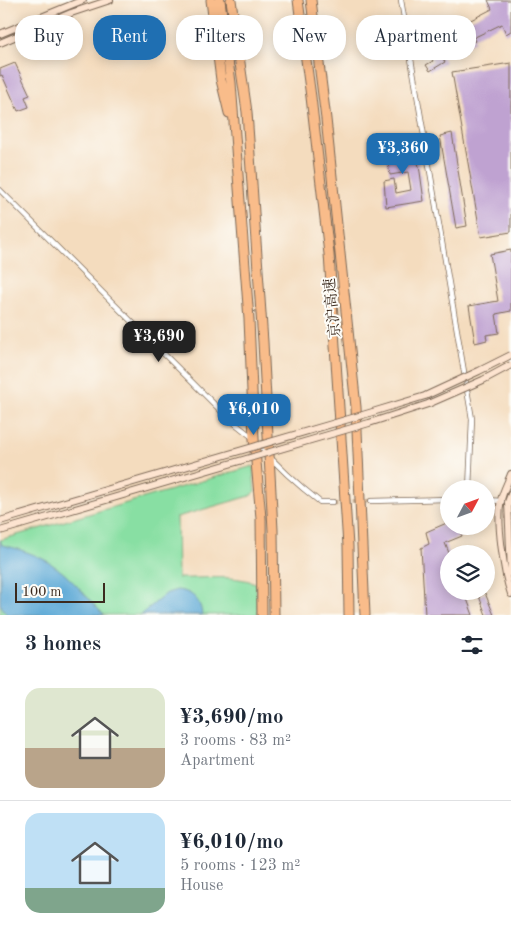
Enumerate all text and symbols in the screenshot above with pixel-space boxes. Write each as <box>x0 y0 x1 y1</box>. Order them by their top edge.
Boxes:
chip: Buy <box>15 15 83 60</box>
chip: Rent <box>93 15 166 60</box>
chip: Filters <box>176 15 263 60</box>
chip: New <box>273 15 346 60</box>
chip: Apartment <box>356 15 476 60</box>
pin: ¥3,360 <box>362 132 444 175</box>
text: ¥3,360 <box>378 141 428 157</box>
street label: 京沪高速 <box>321 277 344 339</box>
pin: ¥3,690 <box>118 320 200 363</box>
text: ¥3,690 <box>134 329 184 345</box>
pin: ¥6,010 <box>213 394 295 436</box>
text: ¥6,010 <box>229 402 279 418</box>
north arrow <box>440 480 495 535</box>
map controls <box>440 480 495 600</box>
button: layers <box>440 545 495 600</box>
scale bar <box>15 580 105 603</box>
text: 100 m <box>22 585 61 599</box>
icon: filters <box>458 631 486 659</box>
text: 3 homes <box>25 634 101 655</box>
text: ¥3,690/mo <box>180 707 284 728</box>
icon: home <box>65 708 125 768</box>
text: 3 rooms · 83 m² <box>180 733 291 749</box>
text: Apartment <box>180 753 255 769</box>
text: ¥6,010/mo <box>180 832 284 853</box>
icon: home <box>65 833 125 893</box>
text: 5 rooms · 123 m² <box>180 858 300 874</box>
text: House <box>180 878 223 894</box>

